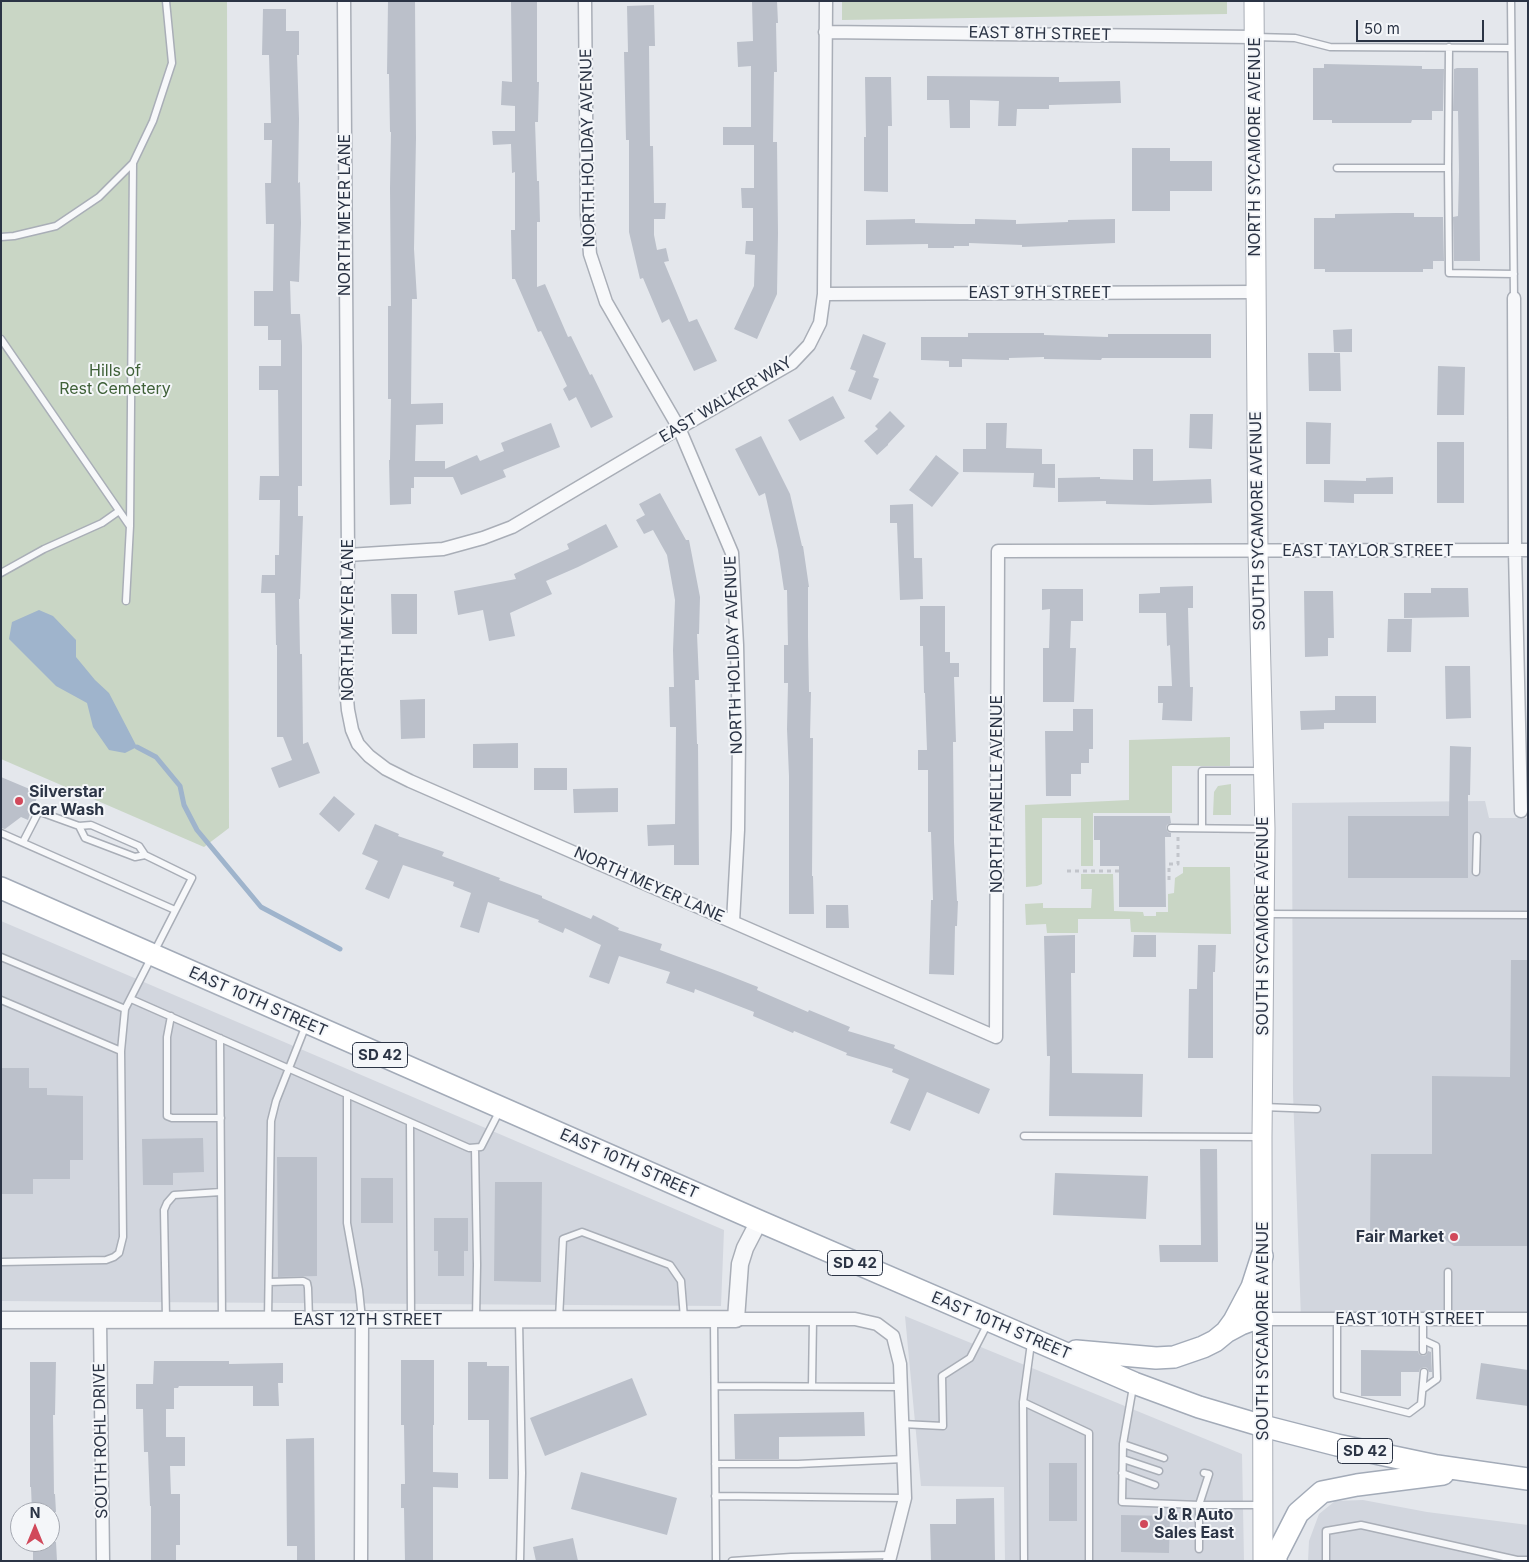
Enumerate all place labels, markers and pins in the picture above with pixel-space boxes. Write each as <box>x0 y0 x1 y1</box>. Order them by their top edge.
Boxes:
place label: Silverstar Car Wash <box>29 782 104 820</box>
marker: Silverstar Car Wash <box>13 795 25 807</box>
place label: Fair Market <box>1356 1227 1444 1247</box>
marker: Fair Market <box>1448 1231 1460 1243</box>
place label: J & R Auto Sales East <box>1154 1505 1234 1543</box>
marker: J & R Auto Sales East <box>1138 1518 1150 1530</box>

